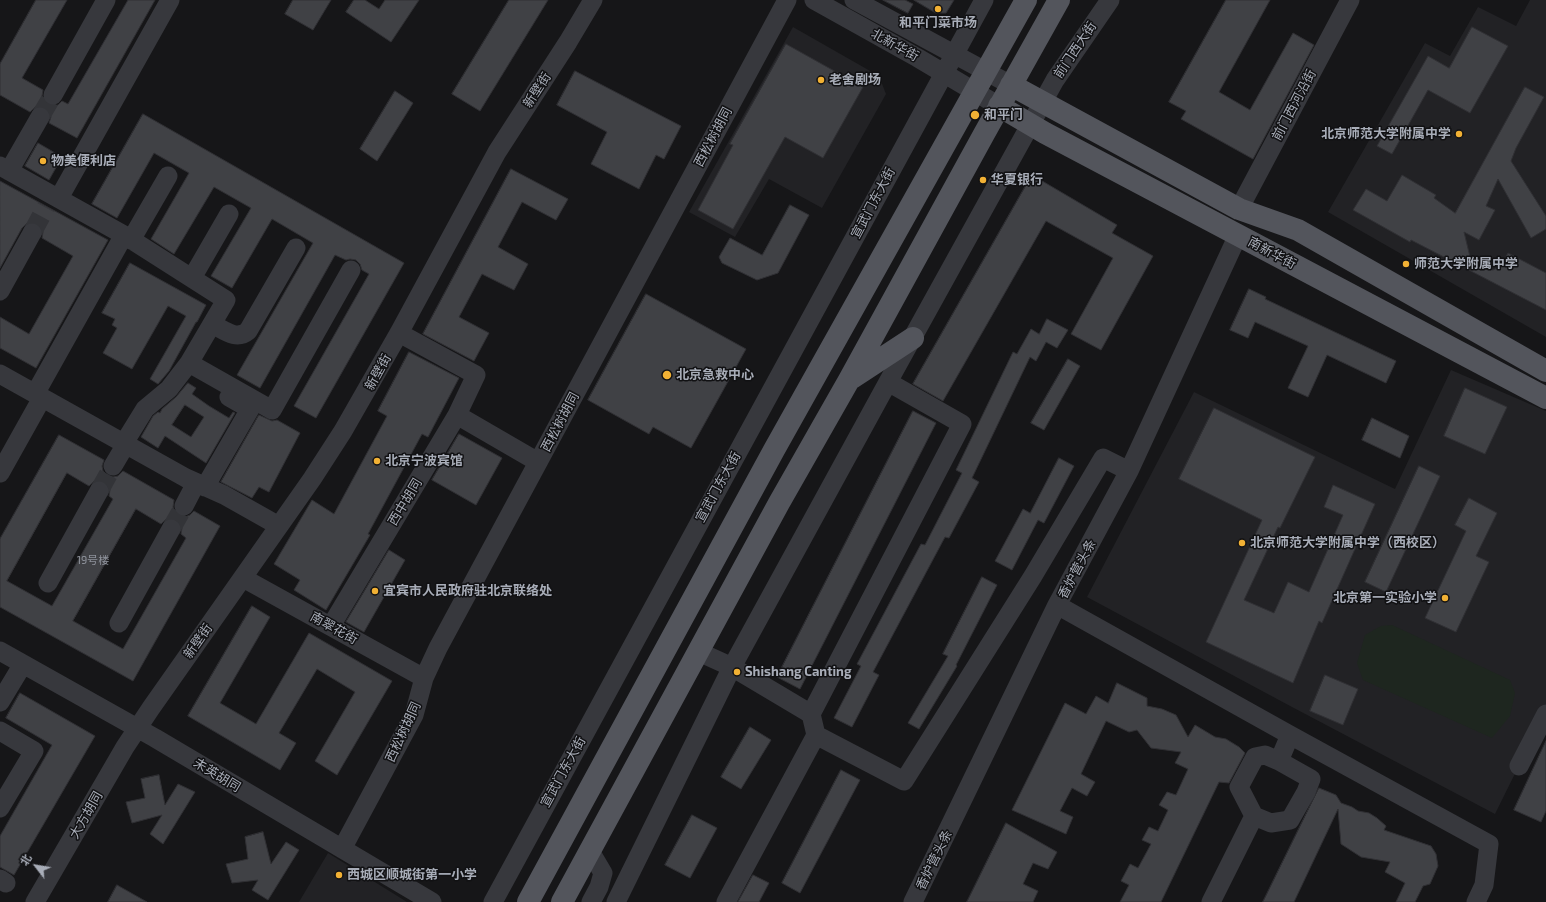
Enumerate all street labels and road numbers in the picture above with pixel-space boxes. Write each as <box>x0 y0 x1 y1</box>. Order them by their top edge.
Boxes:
street label: 前门西大街 <box>1050 19 1100 81</box>
street label: 北新华街 <box>868 26 922 64</box>
street label: 前门西河沿街 <box>1269 67 1319 143</box>
street label: 新壁街 <box>520 69 554 111</box>
street label: 西松树胡同 <box>691 105 735 169</box>
street label: 宣武门东大街 <box>848 165 898 241</box>
street label: 南新华街 <box>1245 234 1299 272</box>
street label: 新壁街 <box>362 351 394 393</box>
street label: 西松树胡同 <box>538 390 582 454</box>
street label: 宣武门东大街 <box>692 449 744 525</box>
street label: 西中胡同 <box>385 476 425 528</box>
street label: 香炉营头条 <box>1055 537 1099 601</box>
street label: 南翠花街 <box>307 609 361 647</box>
street label: 新壁街 <box>180 621 216 661</box>
street label: 西松树胡同 <box>382 699 424 765</box>
street label: 宣武门东大街 <box>537 734 589 810</box>
street label: 未英胡同 <box>191 755 243 795</box>
street label: 大方胡同 <box>66 789 106 841</box>
street label: 香炉营头条 <box>913 827 955 893</box>

